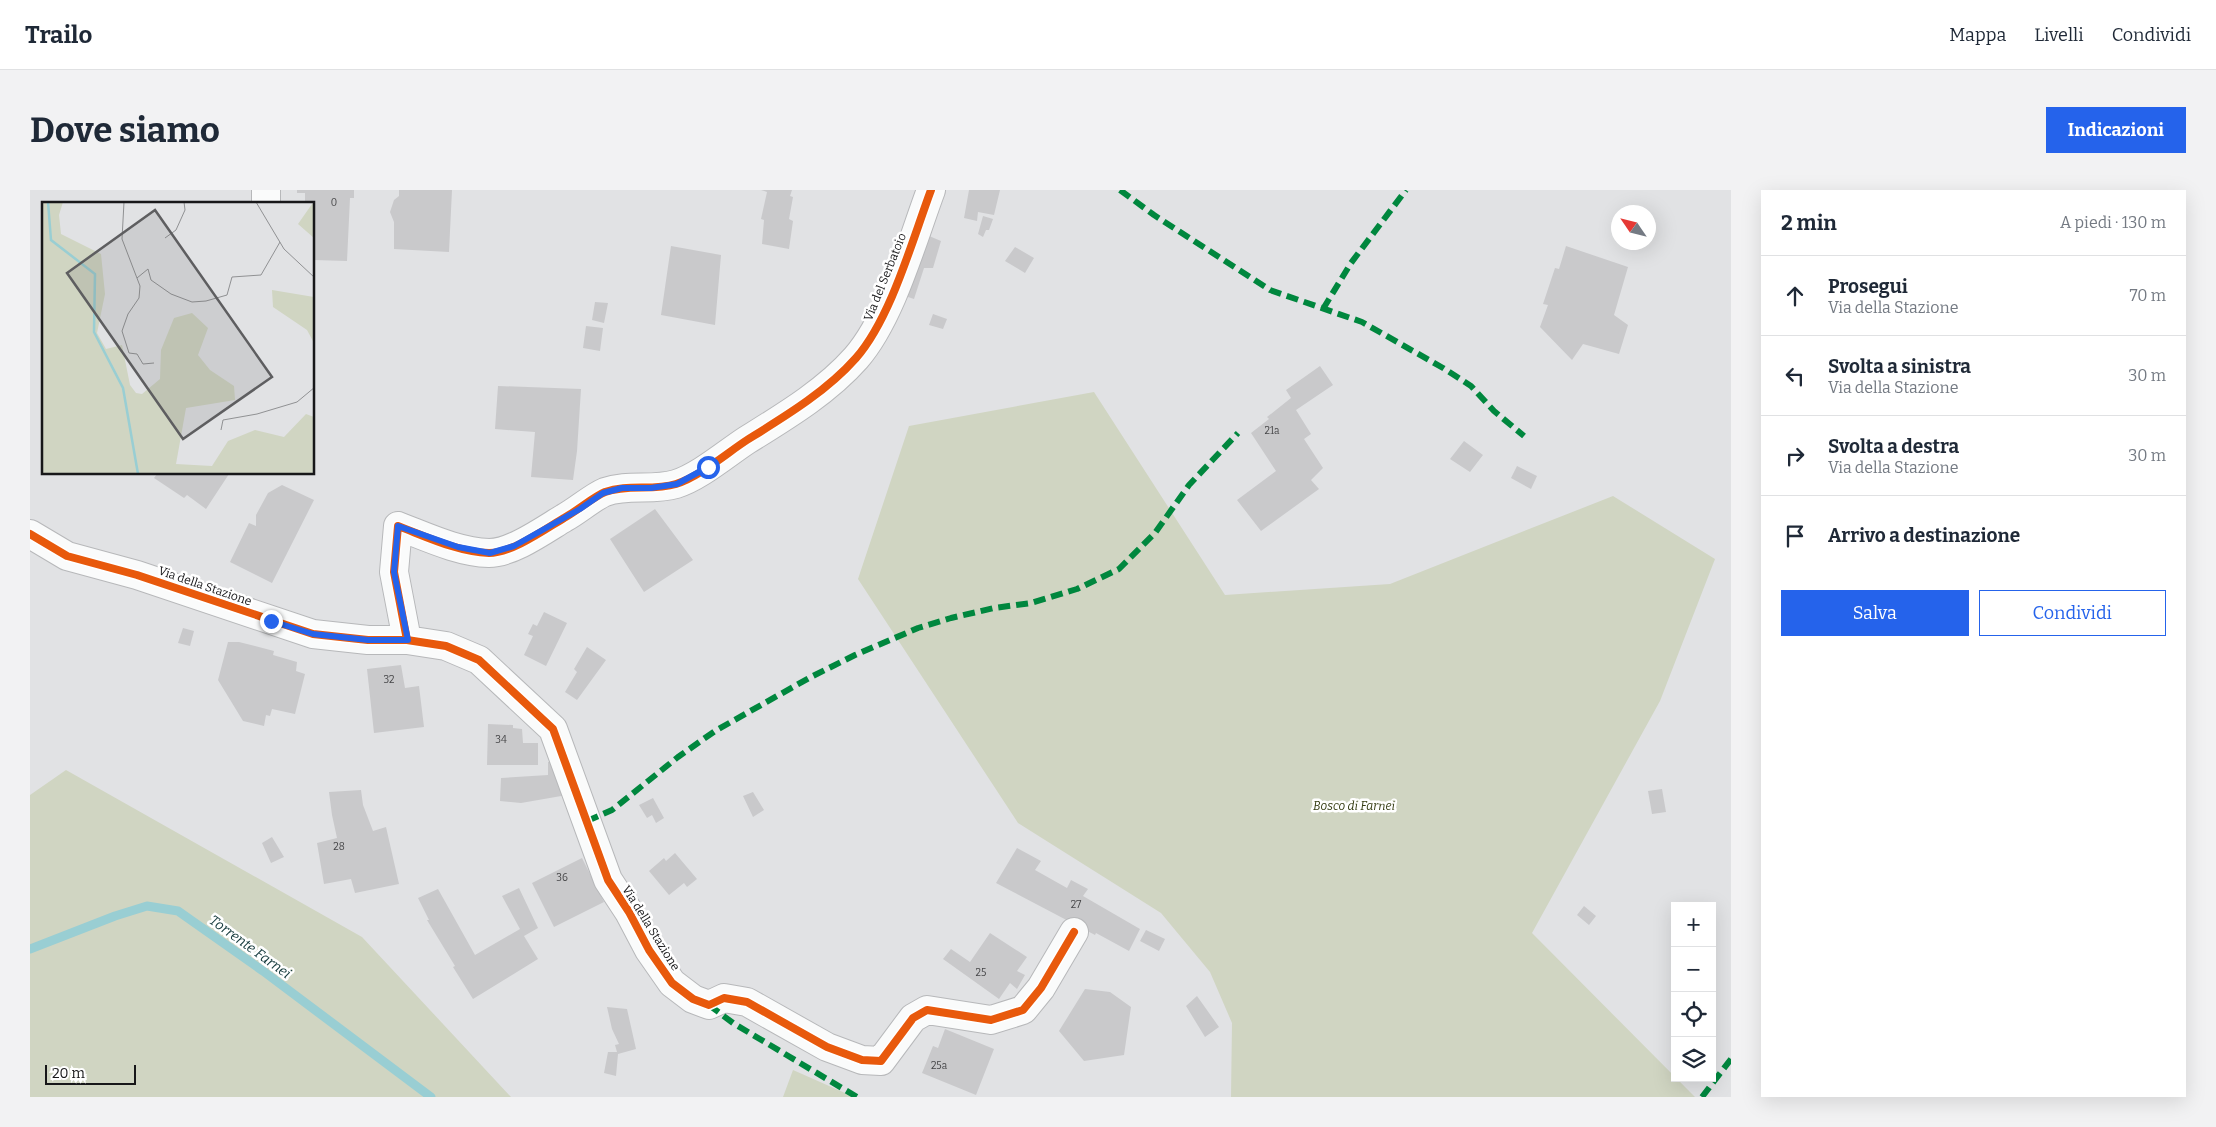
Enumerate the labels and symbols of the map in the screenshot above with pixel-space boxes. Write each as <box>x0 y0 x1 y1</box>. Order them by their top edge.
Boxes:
house number: 0 <box>331 197 337 209</box>
inset map <box>42 202 315 475</box>
north arrow <box>1611 205 1656 250</box>
street label: Via del Serbatoio <box>861 231 909 323</box>
house number: 21a <box>1265 425 1280 437</box>
route start <box>697 456 720 479</box>
street label: Via della Stazione <box>156 563 254 609</box>
route end <box>260 610 283 633</box>
house number: 32 <box>383 674 395 686</box>
house number: 34 <box>495 734 507 746</box>
park label: Bosco di Farnei <box>1313 799 1395 813</box>
house number: 28 <box>333 841 345 853</box>
house number: 36 <box>556 872 568 884</box>
street label: Via della Stazione <box>619 883 683 973</box>
house number: 27 <box>1071 899 1081 911</box>
water label: Torrente Farnei <box>206 912 294 982</box>
house number: 25 <box>976 967 986 979</box>
house number: 25a <box>931 1060 948 1072</box>
scale bar <box>45 1062 136 1085</box>

